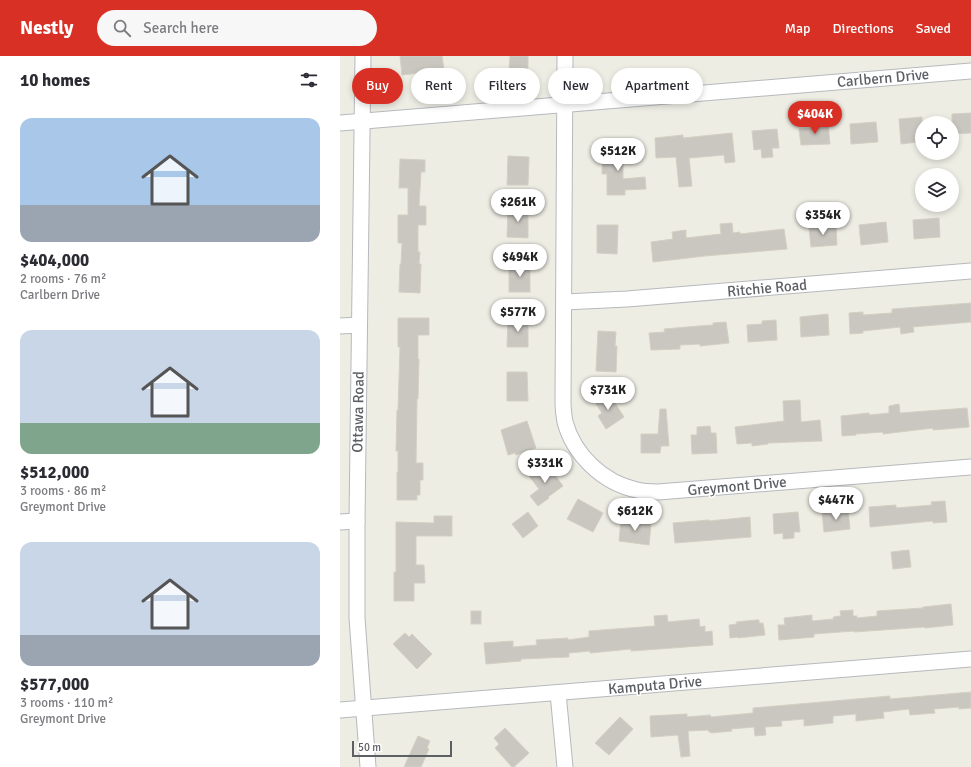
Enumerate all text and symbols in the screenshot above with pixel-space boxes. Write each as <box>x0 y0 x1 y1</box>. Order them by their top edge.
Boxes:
search box <box>97 10 377 46</box>
text: Nestly <box>20 16 73 40</box>
icon: search <box>111 17 133 39</box>
text: Search here <box>143 19 219 37</box>
text: Map <box>785 20 811 37</box>
text: Directions <box>833 20 894 37</box>
text: Saved <box>916 20 951 37</box>
street label: Carlbern Drive <box>836 65 930 91</box>
chip: Buy <box>352 68 403 104</box>
chip: Rent <box>411 68 466 104</box>
chip: Filters <box>474 68 540 104</box>
chip: New <box>548 68 603 104</box>
chip: Apartment <box>611 68 703 104</box>
icon: filters <box>298 69 320 91</box>
text: 10 homes <box>20 70 90 91</box>
pin: $404K <box>787 101 843 135</box>
text: $404K <box>797 106 833 122</box>
map controls <box>915 116 959 212</box>
button: locate <box>915 116 959 160</box>
pin: $512K <box>590 138 646 172</box>
text: $512K <box>600 143 636 159</box>
icon: home <box>134 144 206 216</box>
button: layers <box>915 168 959 212</box>
pin: $261K <box>490 189 546 223</box>
text: $261K <box>500 194 536 210</box>
pin: $354K <box>795 202 851 236</box>
text: $354K <box>805 207 841 223</box>
pin: $494K <box>492 244 548 278</box>
text: $494K <box>502 249 538 265</box>
text: $404,000 <box>20 250 89 271</box>
text: 2 rooms · 76 m² <box>20 271 106 287</box>
street label: Ritchie Road <box>726 276 808 300</box>
text: Carlbern Drive <box>20 287 100 303</box>
pin: $577K <box>490 299 546 333</box>
text: $577K <box>500 304 536 320</box>
icon: home <box>134 356 206 428</box>
street label: Ottawa Road <box>348 371 368 453</box>
pin: $731K <box>580 377 636 411</box>
text: $731K <box>590 382 626 398</box>
pin: $331K <box>517 450 573 484</box>
text: $331K <box>527 455 563 471</box>
text: $512,000 <box>20 462 89 483</box>
street label: Greymont Drive <box>687 473 787 499</box>
text: 3 rooms · 86 m² <box>20 483 106 499</box>
pin: $447K <box>808 487 864 521</box>
text: $447K <box>818 492 854 508</box>
pin: $612K <box>607 498 663 532</box>
text: Greymont Drive <box>20 499 106 515</box>
text: $612K <box>617 503 653 519</box>
icon: home <box>134 568 206 640</box>
street label: Kamputa Drive <box>607 672 703 698</box>
text: $577,000 <box>20 674 89 695</box>
text: 3 rooms · 110 m² <box>20 695 113 711</box>
text: Greymont Drive <box>20 711 106 727</box>
scale bar <box>352 739 452 758</box>
text: 50 m <box>358 741 381 754</box>

